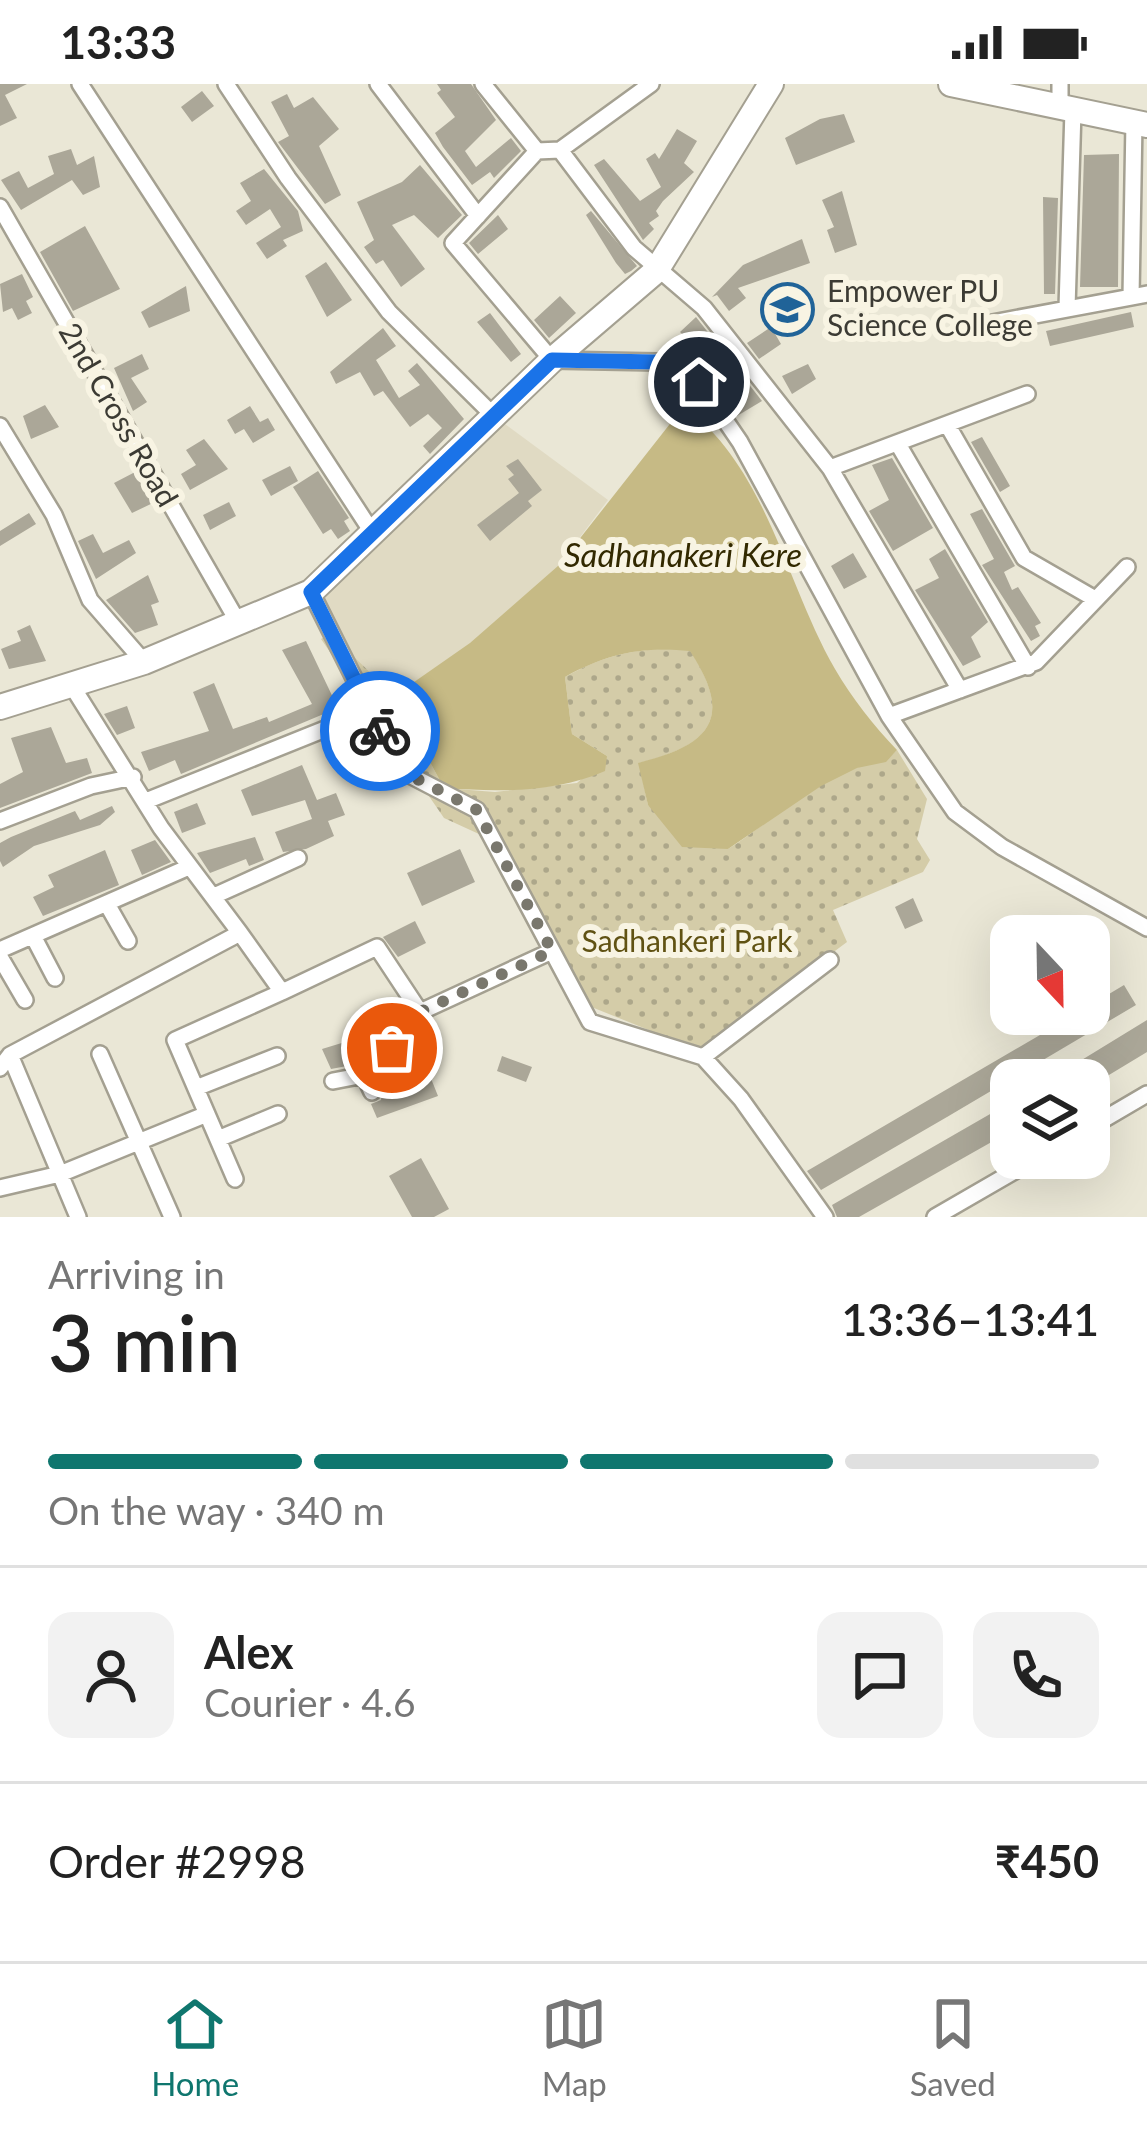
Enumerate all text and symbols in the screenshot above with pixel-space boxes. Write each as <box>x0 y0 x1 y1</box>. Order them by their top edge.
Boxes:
text: 13:33 <box>60 15 176 69</box>
place label: Empower PU Science College <box>827 272 1033 342</box>
school or university icon: Empower PU Science College <box>760 281 816 337</box>
street label: 2nd Cross Road <box>53 316 187 512</box>
pin <box>648 331 750 433</box>
icon: home <box>666 349 732 415</box>
water label: Sadhanakeri Kere <box>564 534 802 574</box>
courier <box>320 671 440 791</box>
icon: bike <box>347 698 413 764</box>
north arrow <box>990 915 1110 1035</box>
map controls <box>990 915 1110 1179</box>
park label: Sadhankeri Park <box>582 922 793 958</box>
pin <box>341 997 443 1099</box>
icon: bag <box>359 1015 425 1081</box>
button: layers <box>990 1059 1110 1179</box>
text: Arriving in <box>48 1251 225 1297</box>
text: 13:36–13:41 <box>841 1292 1099 1346</box>
text: 3 min <box>48 1295 241 1389</box>
text: On the way · 340 m <box>48 1487 385 1533</box>
button: person <box>48 1612 174 1738</box>
button: chat <box>817 1612 943 1738</box>
button: phone <box>973 1612 1099 1738</box>
text: Alex <box>204 1625 294 1679</box>
text: Courier · 4.6 <box>204 1679 416 1725</box>
text: Order #2998 <box>48 1834 306 1888</box>
text: ₹450 <box>995 1834 1099 1888</box>
tab: Home <box>151 1991 239 2103</box>
tab: Map <box>541 1991 607 2103</box>
tab: Saved <box>910 1991 996 2103</box>

